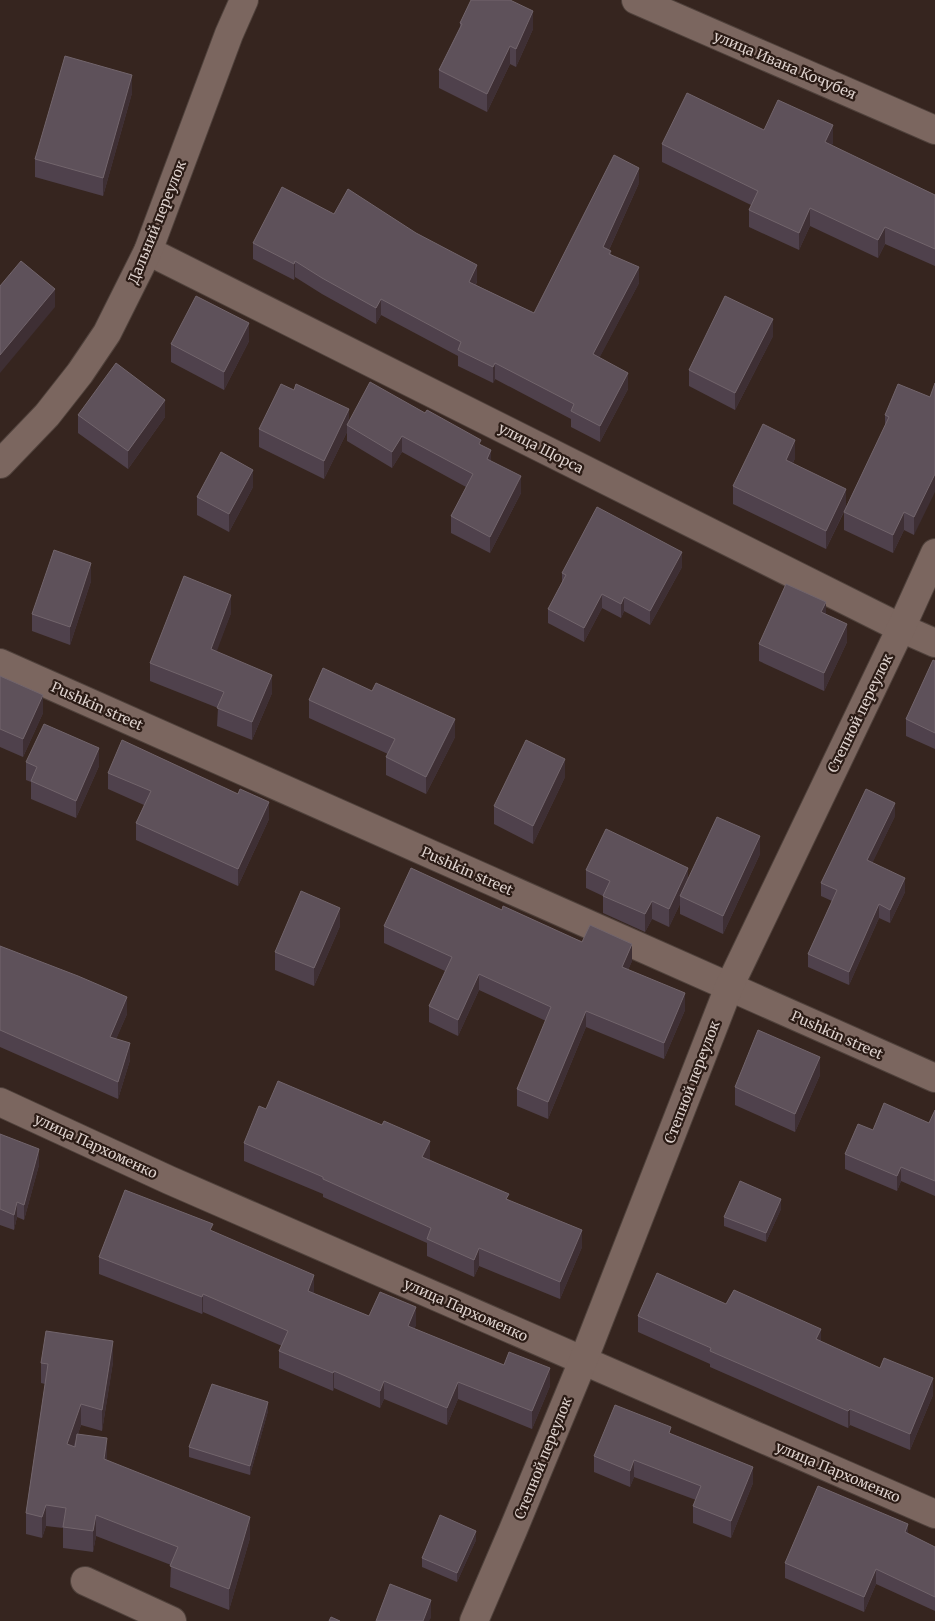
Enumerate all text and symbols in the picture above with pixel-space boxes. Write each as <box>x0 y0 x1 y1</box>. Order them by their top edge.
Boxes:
street label: улица Ивана Кочубея <box>711 27 859 103</box>
street label: Дальний переулок <box>124 157 190 286</box>
street label: улица Щорса <box>495 419 587 477</box>
street label: Степной переулок <box>823 650 897 775</box>
street label: Pushkin street <box>48 678 146 734</box>
street label: Pushkin street <box>418 843 516 899</box>
street label: Pushkin street <box>788 1007 886 1063</box>
street label: Степной переулок <box>660 1018 724 1146</box>
street label: улица Пархоменко <box>32 1110 160 1182</box>
street label: улица Пархоменко <box>401 1275 531 1345</box>
street label: Степной переулок <box>510 1394 576 1522</box>
street label: улица Пархоменко <box>773 1438 903 1506</box>

